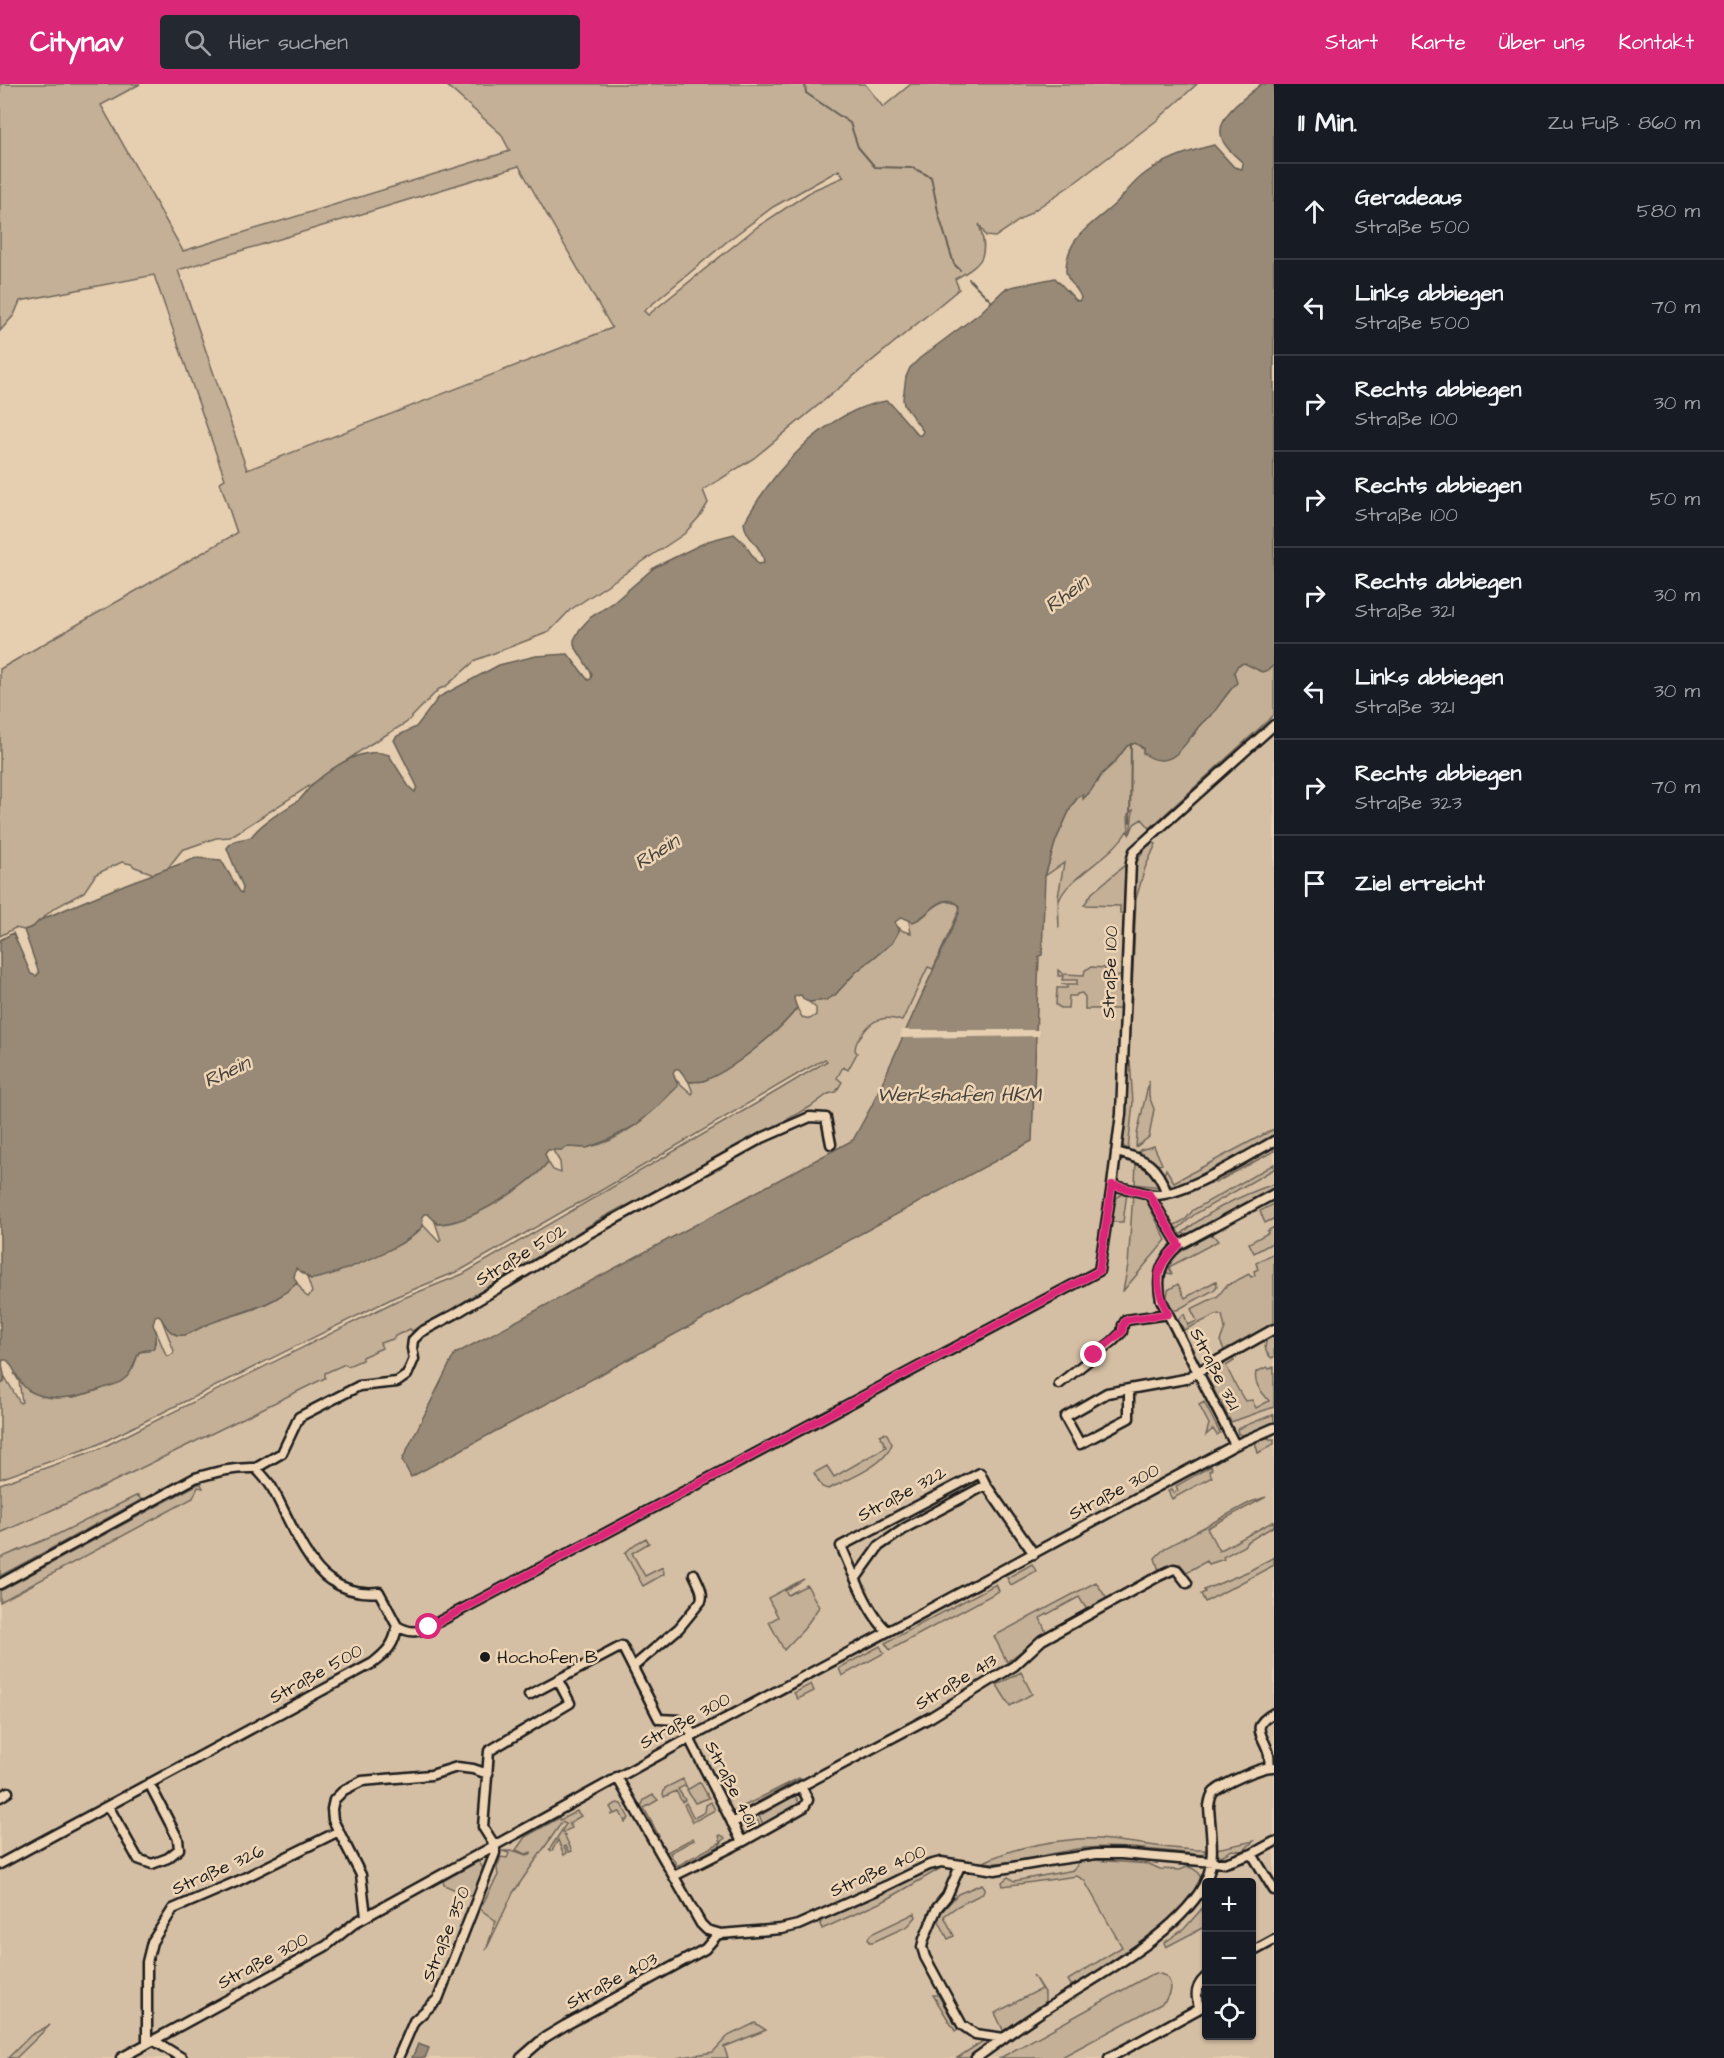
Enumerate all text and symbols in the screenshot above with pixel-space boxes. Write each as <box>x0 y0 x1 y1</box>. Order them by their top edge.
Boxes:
search box <box>160 15 580 69</box>
text: Citynav <box>30 23 124 62</box>
icon: search <box>181 26 214 59</box>
text: Hier suchen <box>229 27 348 58</box>
text: Start <box>1325 28 1378 57</box>
text: Karte <box>1411 28 1466 57</box>
text: Über uns <box>1499 28 1585 57</box>
text: Kontakt <box>1618 28 1694 57</box>
text: 11 Min. <box>1298 105 1357 141</box>
text: Zu Fuß · 860 m <box>1547 109 1700 137</box>
text: Geradeaus <box>1355 182 1462 213</box>
icon: ahead <box>1298 195 1331 228</box>
text: 580 m <box>1637 197 1700 225</box>
text: Straße 500 <box>1355 213 1470 241</box>
text: Links abbiegen <box>1355 278 1503 309</box>
icon: left <box>1298 291 1331 324</box>
text: 70 m <box>1652 293 1700 321</box>
text: Straße 500 <box>1355 309 1470 337</box>
text: Rechts abbiegen <box>1355 374 1522 405</box>
icon: right <box>1298 387 1331 420</box>
text: 30 m <box>1654 389 1700 417</box>
text: Straße 100 <box>1355 405 1458 433</box>
text: Rechts abbiegen <box>1355 470 1522 501</box>
icon: right <box>1298 483 1331 516</box>
text: 50 m <box>1650 485 1700 513</box>
text: Straße 100 <box>1355 501 1458 529</box>
text: Rechts abbiegen <box>1355 566 1522 597</box>
water label: Rhein <box>1039 567 1096 619</box>
icon: right <box>1298 579 1331 612</box>
text: 30 m <box>1654 581 1700 609</box>
text: Straße 321 <box>1355 597 1454 625</box>
text: Links abbiegen <box>1355 662 1503 693</box>
icon: left <box>1298 675 1331 708</box>
text: 30 m <box>1654 677 1700 705</box>
text: Straße 321 <box>1355 693 1454 721</box>
text: Rechts abbiegen <box>1355 758 1522 789</box>
icon: right <box>1298 771 1331 804</box>
text: 70 m <box>1652 773 1700 801</box>
text: Straße 323 <box>1355 789 1462 817</box>
water label: Rhein <box>629 826 686 877</box>
icon: arrive <box>1298 867 1331 900</box>
text: Ziel erreicht <box>1355 868 1485 899</box>
street label: Straße 100 <box>1096 925 1124 1019</box>
water label: Rhein <box>199 1048 256 1095</box>
water label: Werkshafen HKM <box>877 1081 1043 1109</box>
street label: Straße 502 <box>471 1218 572 1292</box>
street label: Straße 321 <box>1184 1323 1246 1415</box>
route end <box>1080 1341 1106 1367</box>
street label: Straße 300 <box>1064 1458 1164 1526</box>
street label: Straße 322 <box>853 1460 952 1528</box>
route start <box>415 1613 441 1639</box>
street label: Straße 500 <box>265 1638 367 1710</box>
place label: Hochofen B <box>497 1645 598 1670</box>
street label: Straße 413 <box>910 1648 1002 1716</box>
marker: Hochofen B <box>478 1650 492 1664</box>
street label: Straße 300 <box>635 1687 735 1755</box>
street label: Straße 401 <box>699 1737 763 1831</box>
street label: Straße 326 <box>168 1839 268 1901</box>
street label: Straße 400 <box>826 1839 930 1903</box>
map controls <box>1202 1878 1256 2040</box>
button: + <box>1202 1878 1256 1932</box>
street label: Straße 350 <box>416 1883 476 1985</box>
street label: Straße 300 <box>213 1927 313 1995</box>
button: − <box>1202 1932 1256 1986</box>
street label: Straße 403 <box>562 1946 662 2016</box>
button: locate <box>1202 1986 1256 2040</box>

